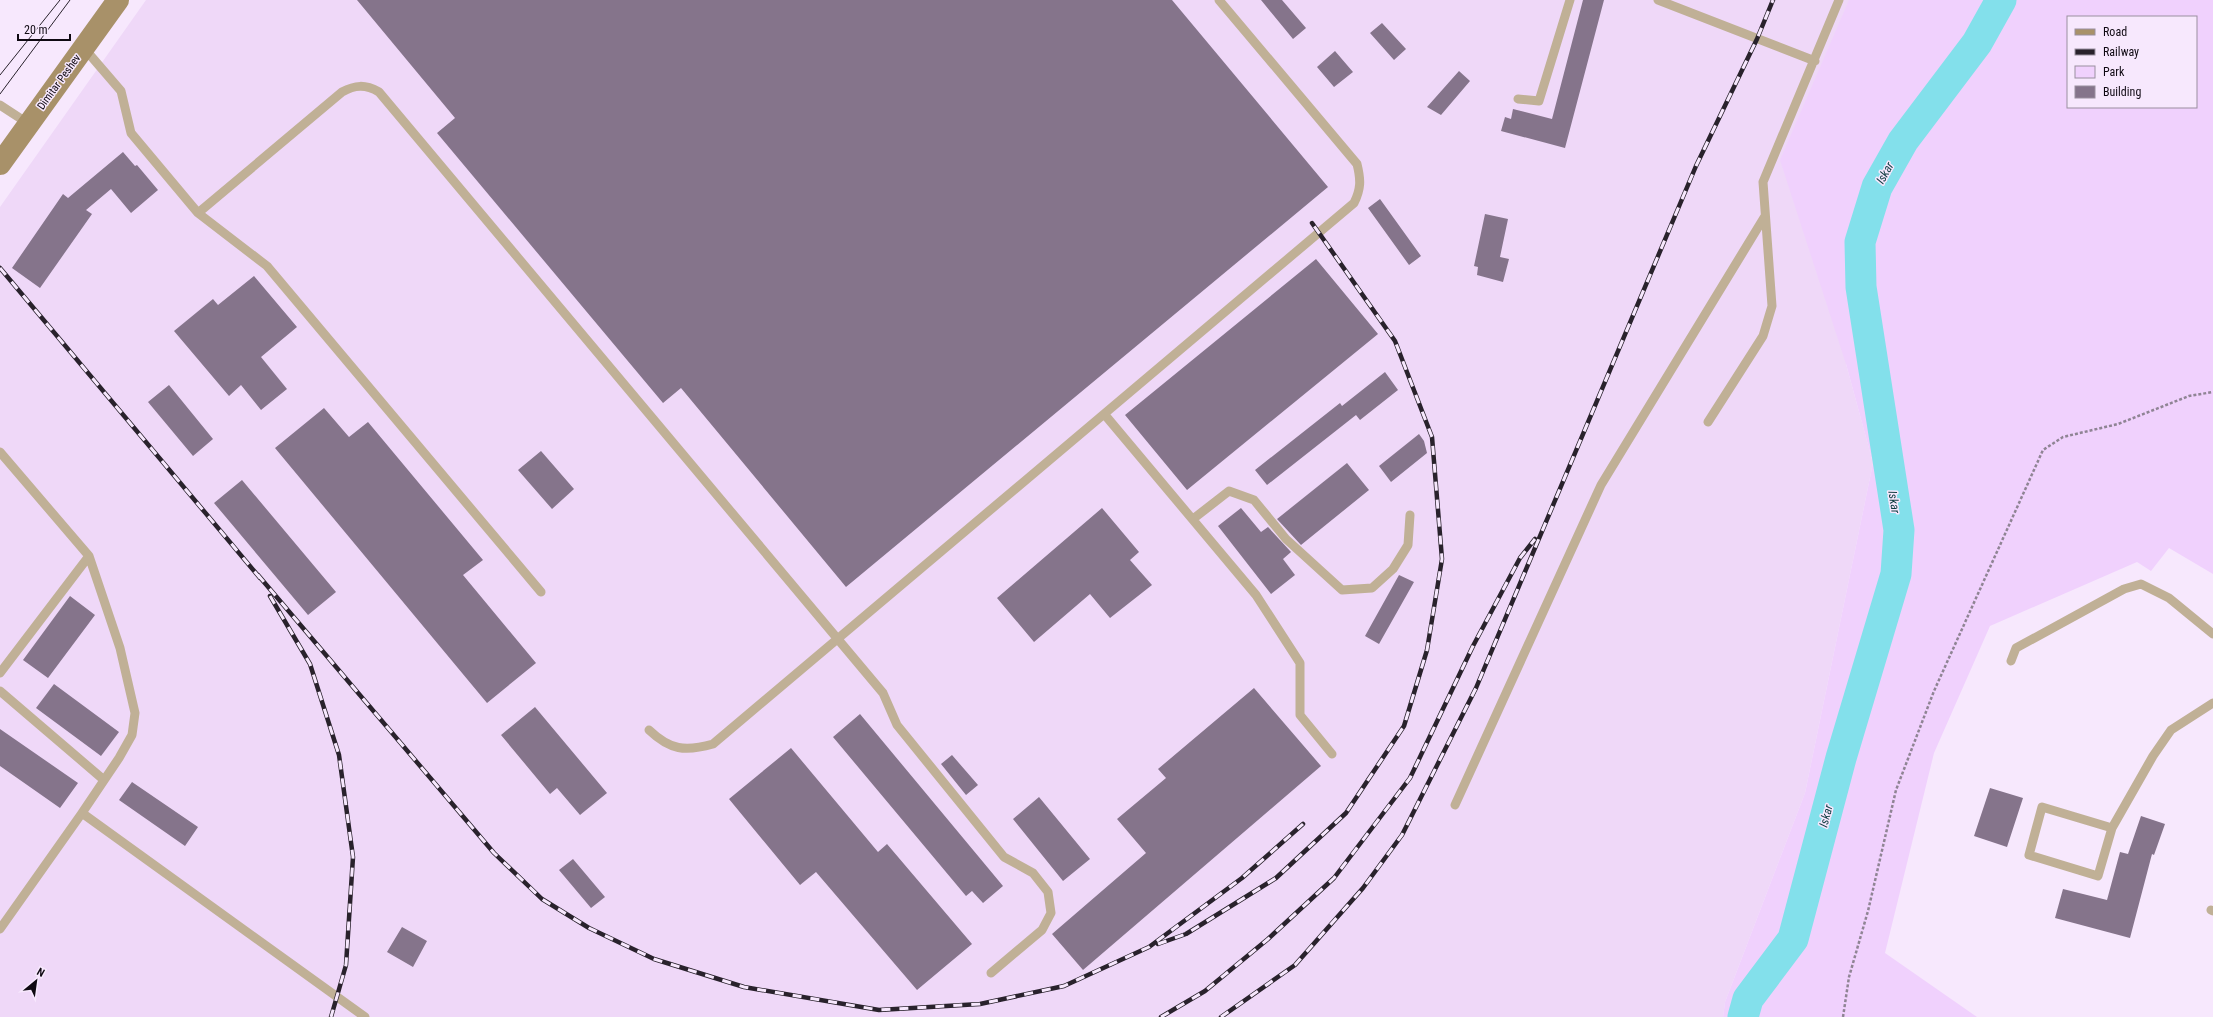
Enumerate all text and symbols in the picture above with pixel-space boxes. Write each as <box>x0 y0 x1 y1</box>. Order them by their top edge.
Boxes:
scale bar <box>18 16 70 42</box>
legend <box>2067 16 2197 108</box>
text: 20 m <box>24 23 48 37</box>
text: Road <box>2103 25 2127 39</box>
text: Railway <box>2103 45 2139 59</box>
street label: Dimitar Peshev <box>35 52 84 112</box>
text: Park <box>2103 65 2125 79</box>
text: Building <box>2103 85 2141 99</box>
water label: Iskar <box>1873 159 1897 186</box>
water label: Iskar <box>1885 490 1903 515</box>
water label: Iskar <box>1816 803 1836 829</box>
north arrow <box>16 961 56 1001</box>
text: N <box>35 965 47 980</box>

